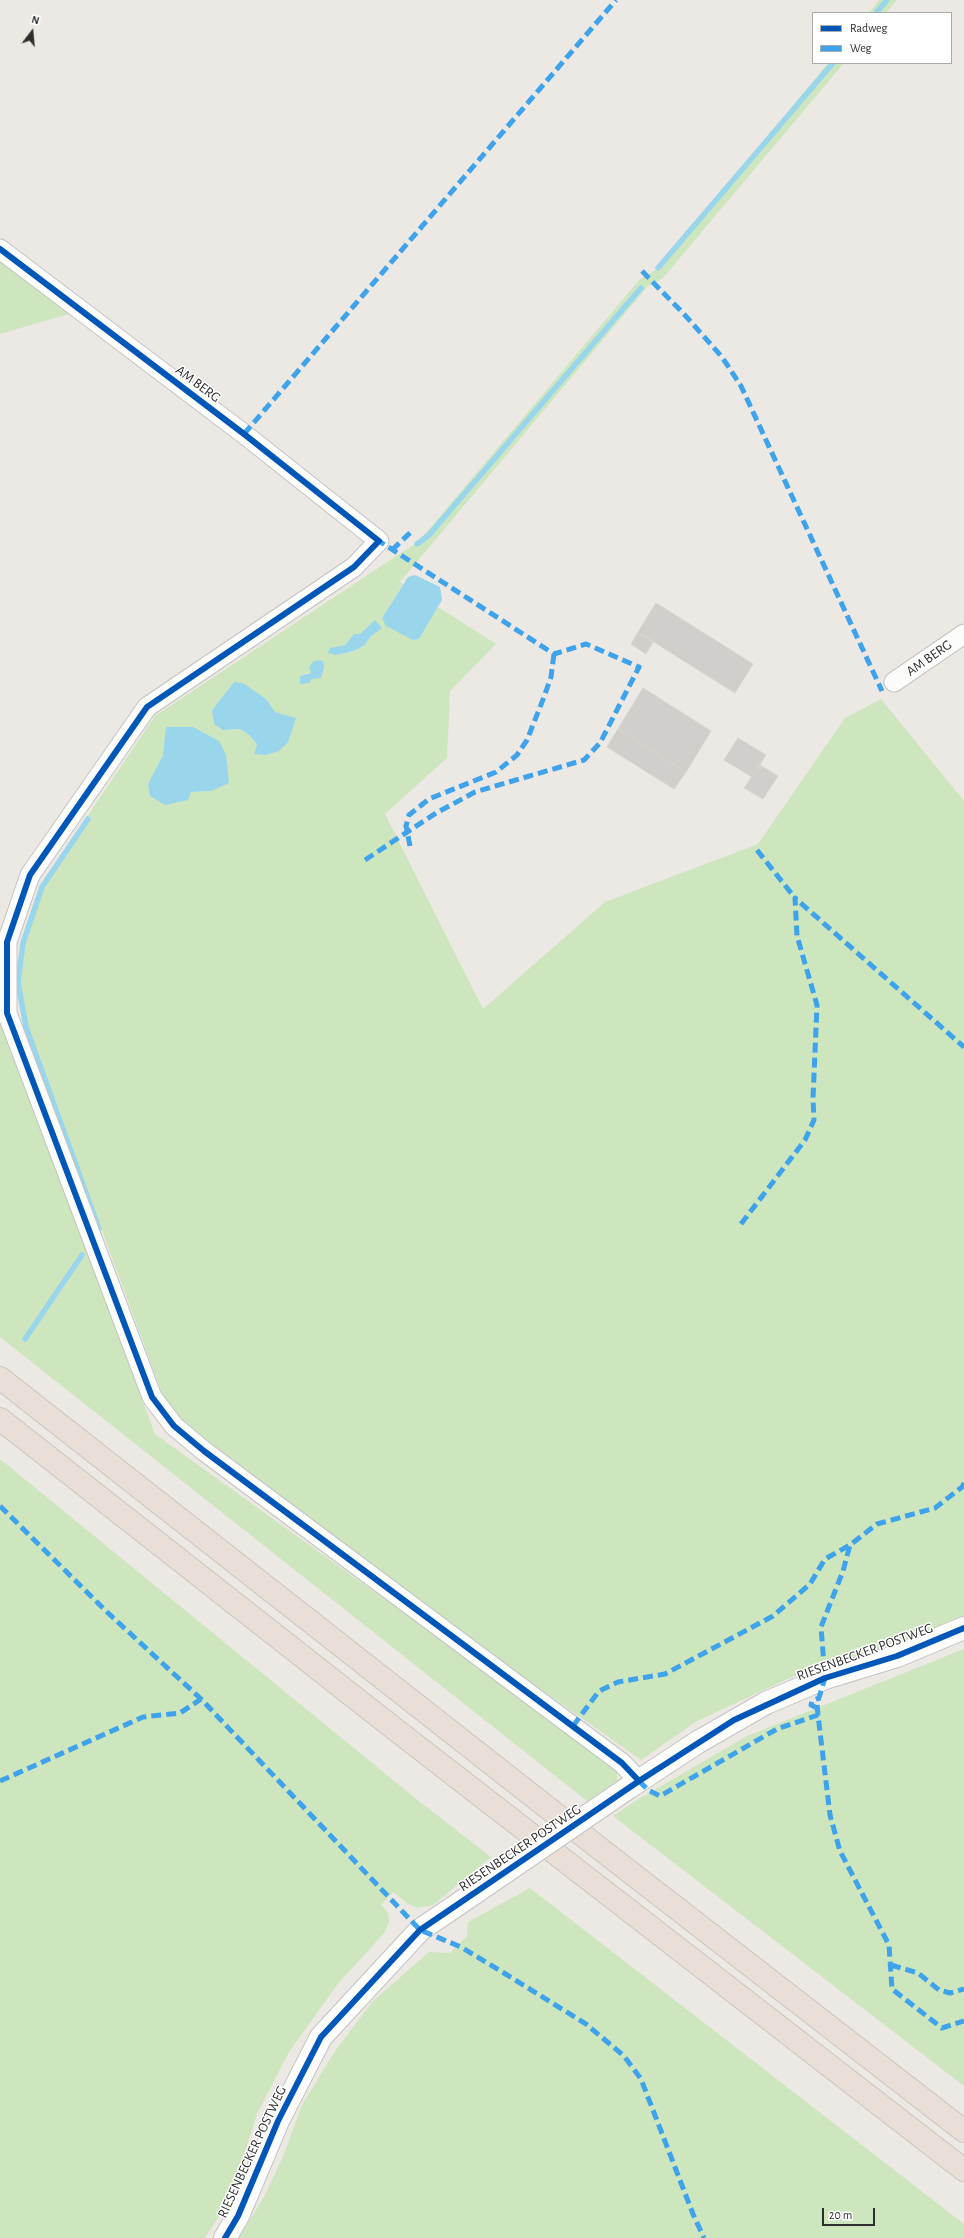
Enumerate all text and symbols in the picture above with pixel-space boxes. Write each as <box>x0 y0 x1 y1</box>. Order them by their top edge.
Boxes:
north arrow <box>12 12 52 52</box>
legend <box>812 12 952 64</box>
text: N <box>30 14 41 26</box>
text: Radweg <box>850 22 887 34</box>
text: Weg <box>850 42 871 54</box>
street label: AM BERG <box>172 362 224 406</box>
street label: AM BERG <box>903 636 955 680</box>
street label: RIESENBECKER POSTWEG <box>795 1620 935 1684</box>
street label: RIESENBECKER POSTWEG <box>456 1801 584 1895</box>
street label: RIESENBECKER POSTWEG <box>214 2083 290 2221</box>
scale bar <box>824 2200 877 2226</box>
text: 20 m <box>829 2209 852 2221</box>

